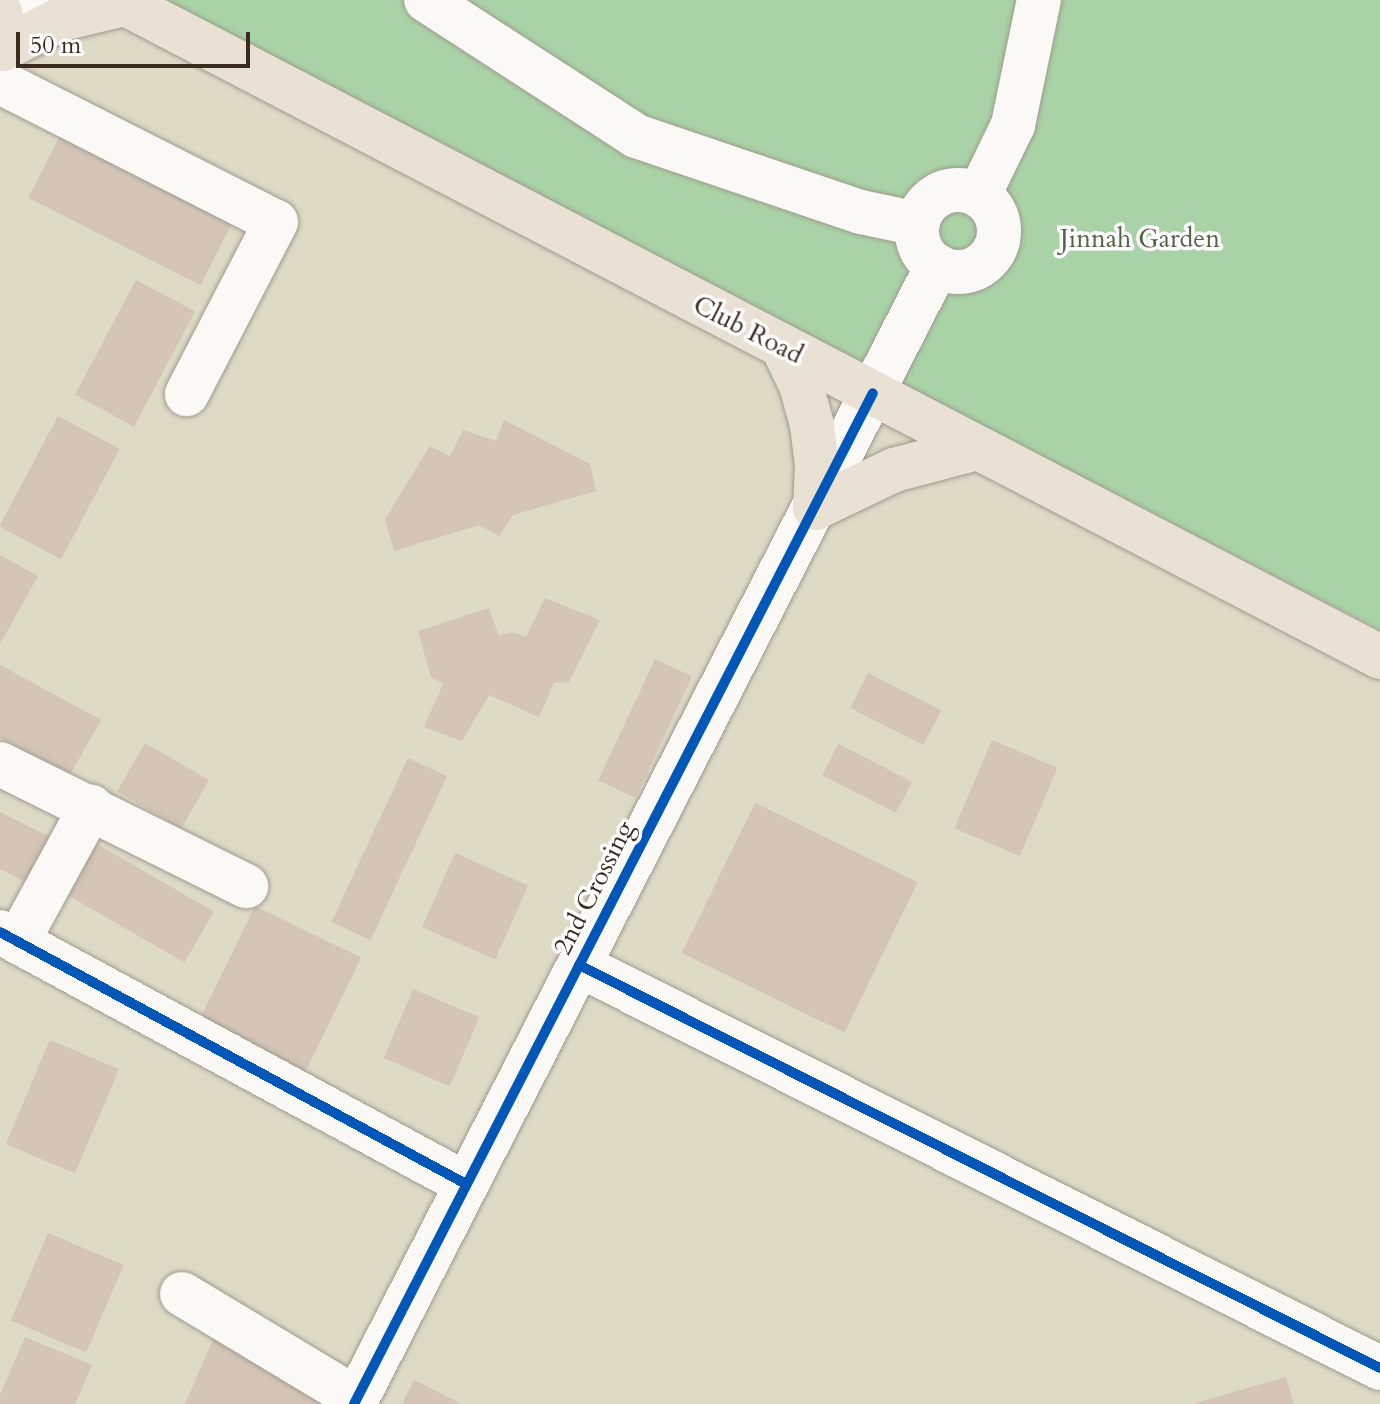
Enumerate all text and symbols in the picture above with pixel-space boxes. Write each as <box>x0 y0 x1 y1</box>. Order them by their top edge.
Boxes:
scale bar <box>20 16 254 66</box>
text: 50 m <box>30 29 81 62</box>
park label: Jinnah Garden <box>1060 223 1220 255</box>
street label: Club Road <box>688 289 808 371</box>
street label: 2nd Crossing <box>547 816 641 960</box>

